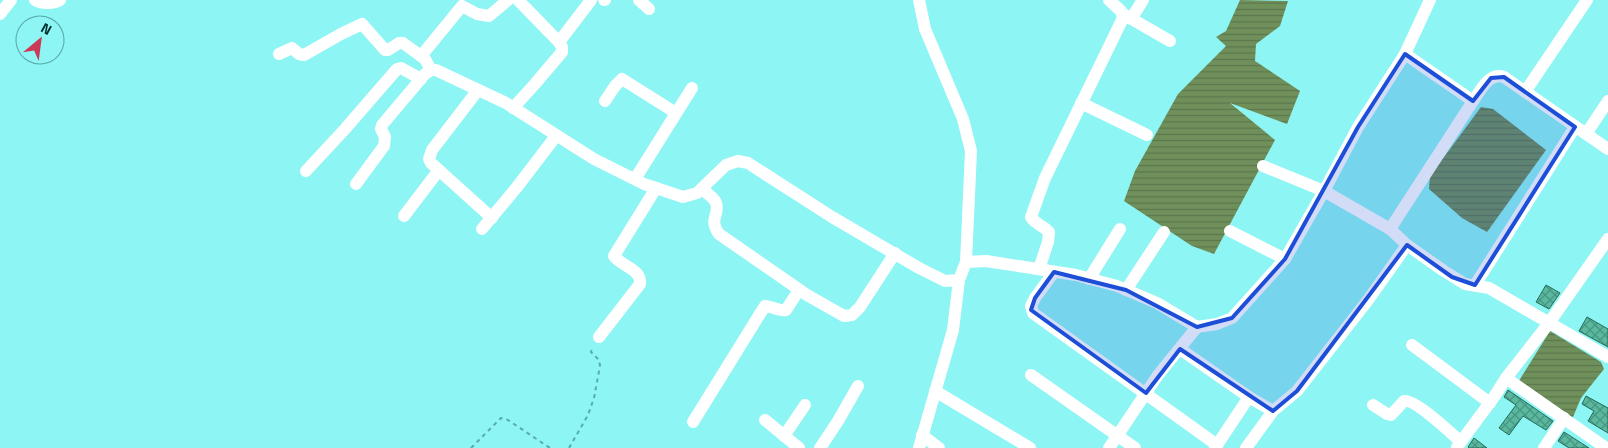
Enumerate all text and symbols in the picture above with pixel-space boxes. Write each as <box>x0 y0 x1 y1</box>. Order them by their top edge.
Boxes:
north arrow <box>15 15 65 65</box>
text: N <box>37 17 56 40</box>

